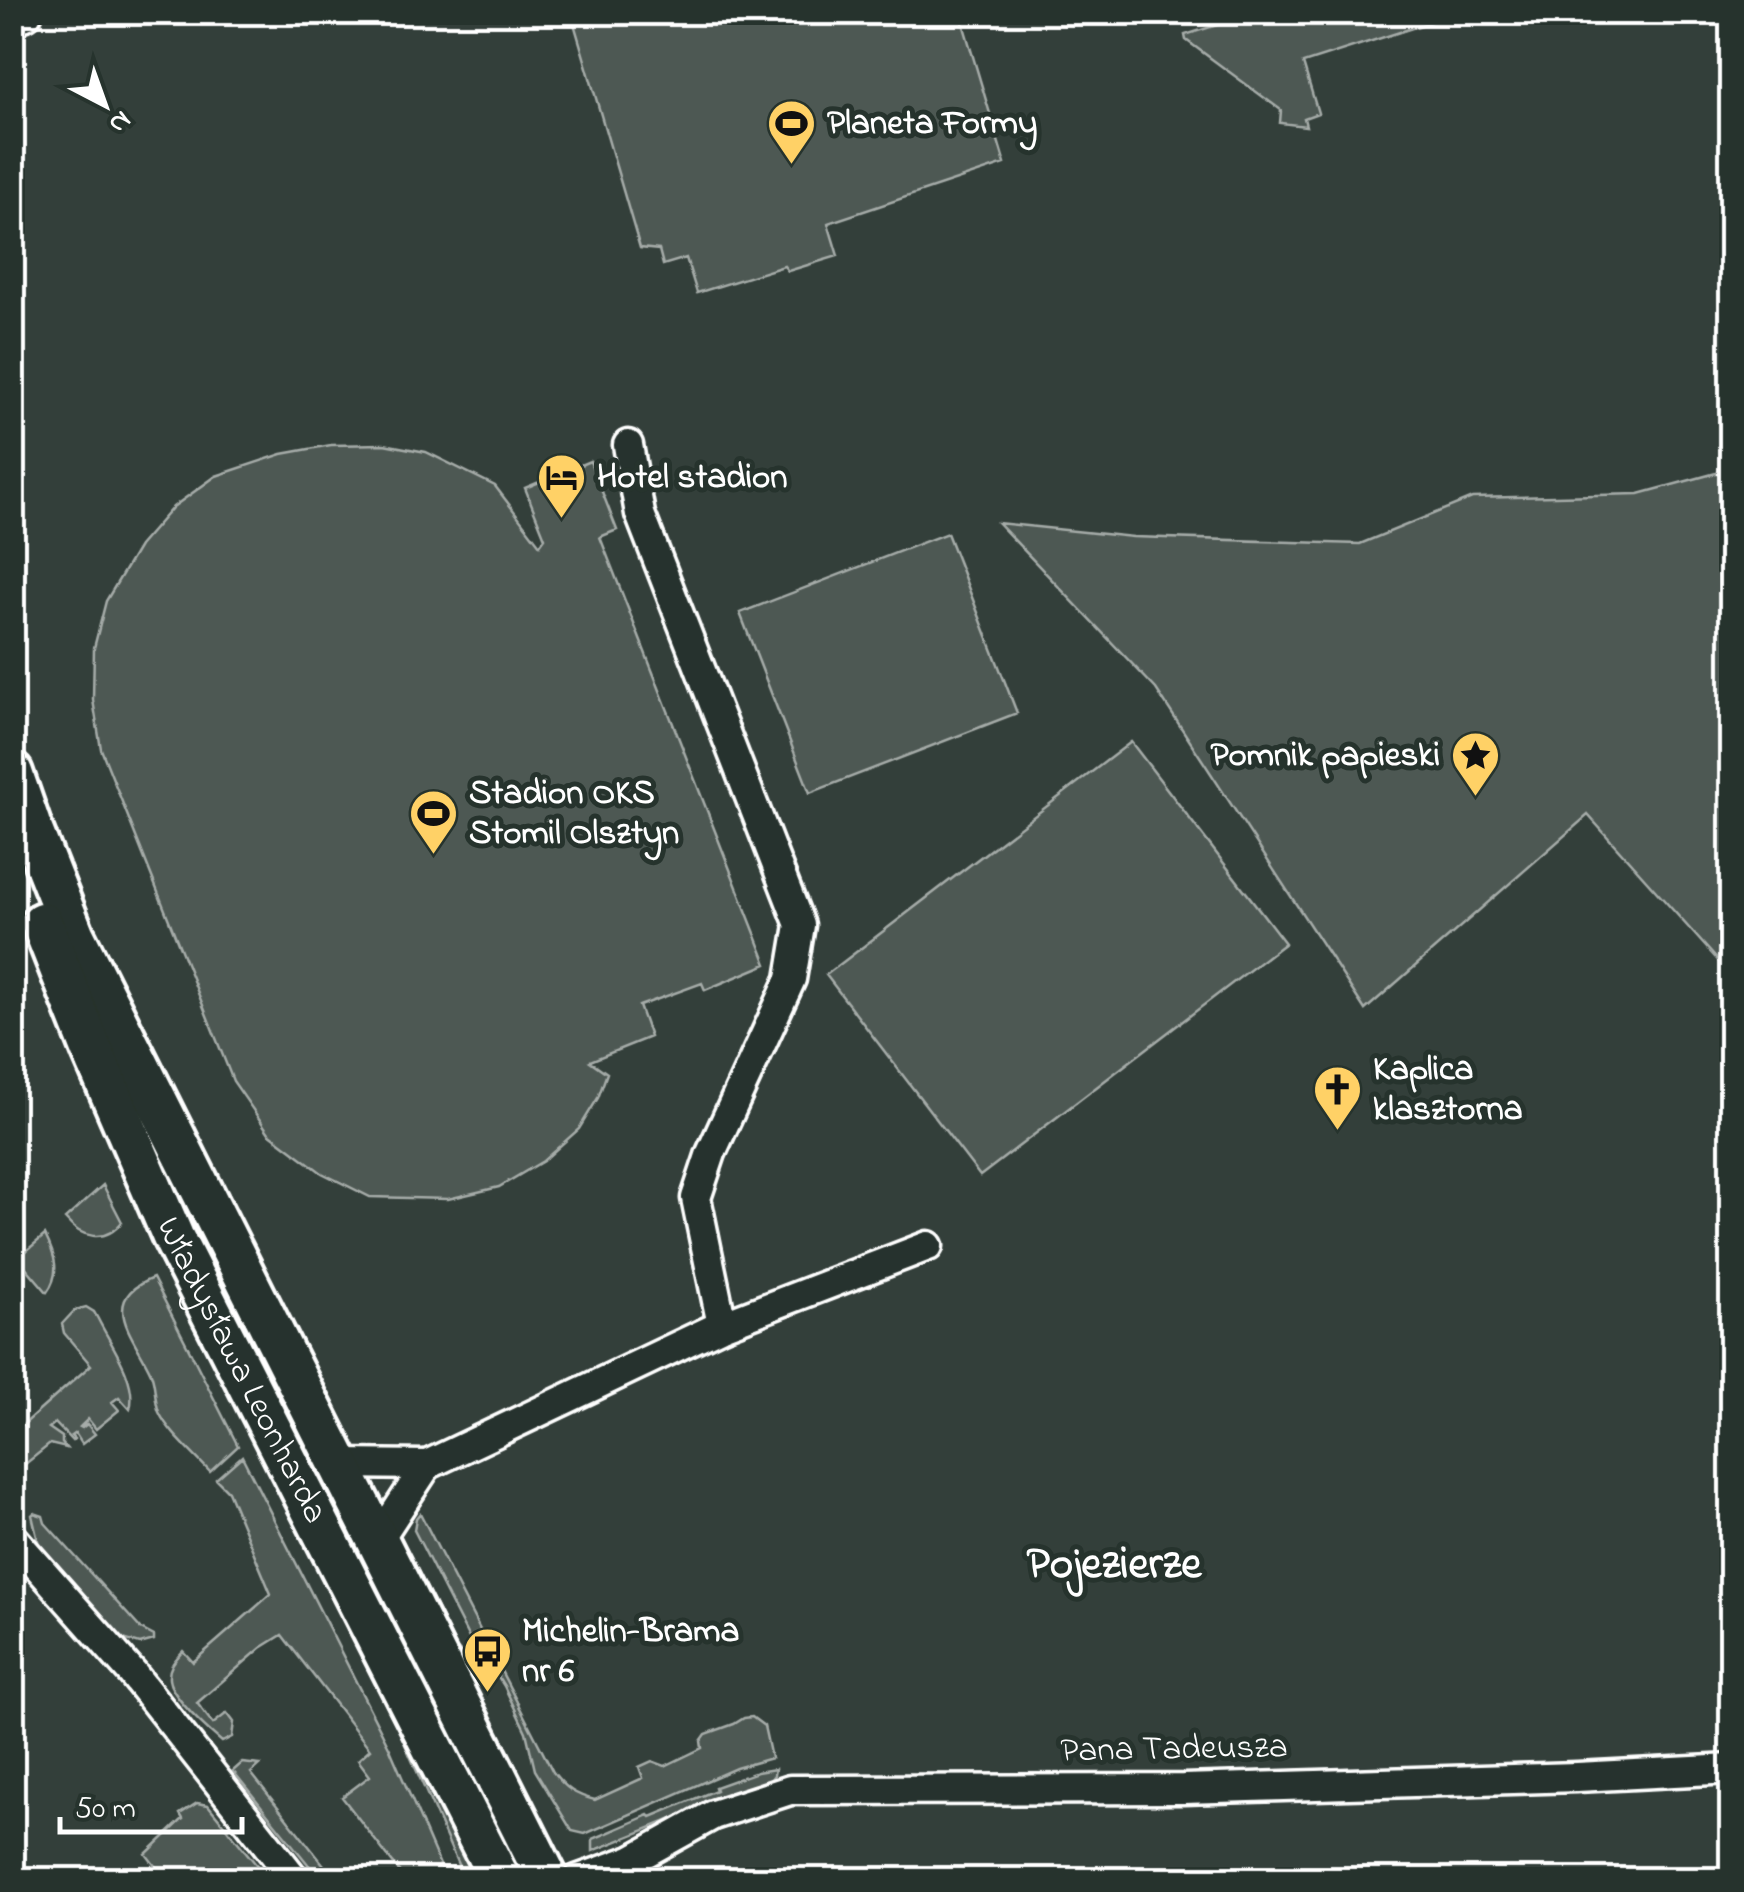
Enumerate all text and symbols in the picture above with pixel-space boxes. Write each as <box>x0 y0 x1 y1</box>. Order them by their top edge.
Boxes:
north arrow <box>55 55 155 155</box>
sports icon: Planeta Formy <box>766 98 818 166</box>
place label: Planeta Formy <box>827 99 1038 151</box>
text: N <box>99 100 140 143</box>
hotel icon: Hotel stadion <box>536 452 588 520</box>
place label: Hotel stadion <box>597 453 788 504</box>
place icon: Pomnik papieski <box>1449 730 1501 798</box>
place label: Pomnik papieski <box>1210 731 1440 782</box>
place label: Stadion OKS Stomil Olsztyn <box>469 769 679 861</box>
sports icon: Stadion OKS Stomil Olsztyn <box>408 788 460 856</box>
place label: Kaplica klasztorna <box>1373 1045 1523 1136</box>
church icon: Kaplica klasztorna <box>1312 1064 1364 1132</box>
street label: Władysława Leonharda <box>142 1209 340 1532</box>
district label: Pojezierze <box>1026 1533 1203 1599</box>
place label: Michelin-Brama nr 6 <box>522 1607 739 1698</box>
bus stop icon: Michelin-Brama nr 6 <box>461 1626 513 1694</box>
street label: Pana Tadeusza <box>1060 1723 1288 1777</box>
scale bar <box>60 1772 242 1834</box>
text: 50 m <box>75 1788 136 1832</box>

